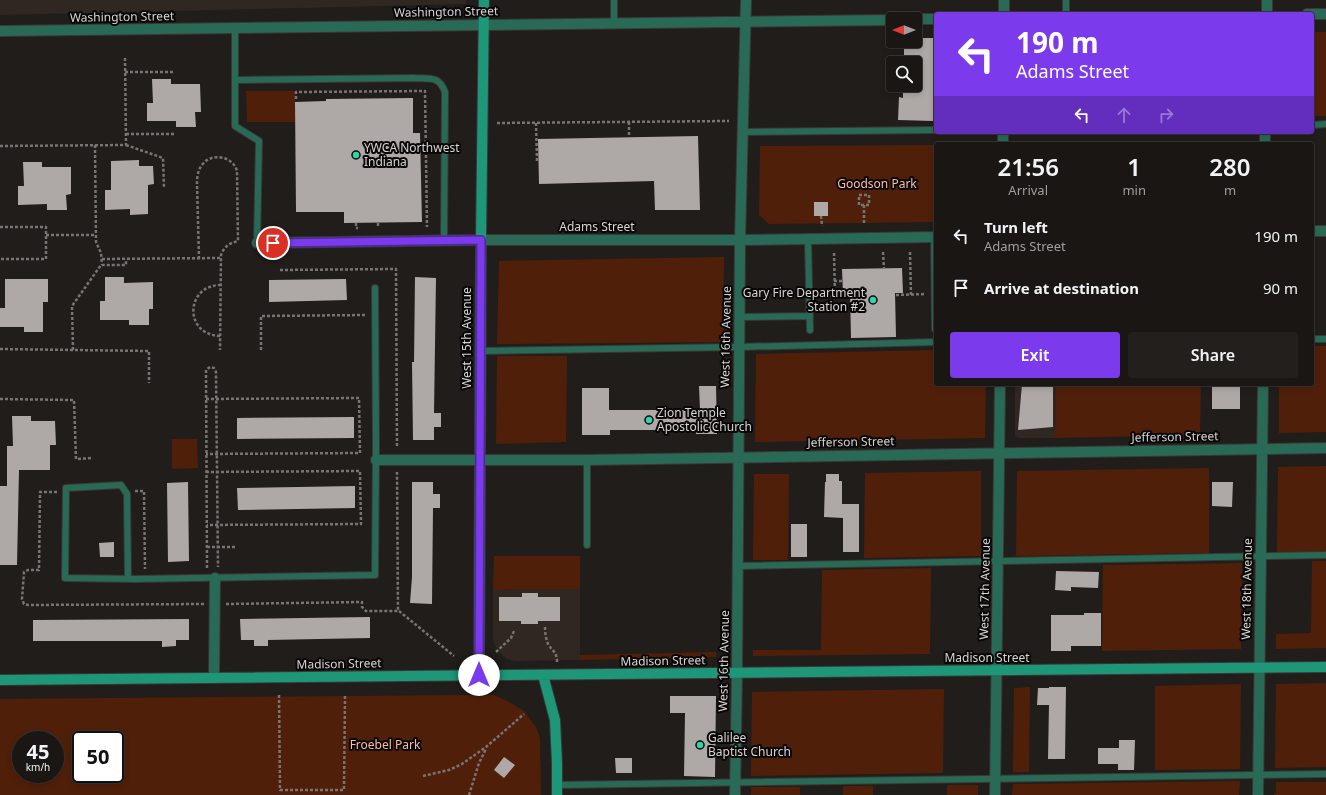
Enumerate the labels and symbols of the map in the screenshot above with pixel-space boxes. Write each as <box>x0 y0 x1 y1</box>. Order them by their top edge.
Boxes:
street label: Washington Street <box>394 2 499 21</box>
street label: Washington Street <box>70 7 175 26</box>
north arrow <box>886 12 922 48</box>
place label: YWCA Northwest Indiana <box>364 139 460 170</box>
marker: YWCA Northwest Indiana <box>351 150 361 160</box>
park label: Goodson Park <box>837 175 917 192</box>
street label: Adams Street <box>559 218 635 235</box>
pin <box>256 226 290 260</box>
place label: Gary Fire Department Station #2 <box>743 284 866 315</box>
street label: West 16th Avenue <box>716 286 735 388</box>
street label: West 15th Avenue <box>458 287 475 389</box>
marker: Gary Fire Department Station #2 <box>868 295 878 305</box>
place label: Zion Temple Apostolic Church <box>657 404 752 435</box>
marker: Zion Temple Apostolic Church <box>644 415 654 425</box>
street label: Jefferson Street <box>1130 427 1219 446</box>
street label: Jefferson Street <box>806 432 895 451</box>
street label: West 17th Avenue <box>975 538 994 640</box>
street label: West 18th Avenue <box>1237 538 1256 640</box>
street label: West 16th Avenue <box>714 610 733 712</box>
street label: Madison Street <box>944 649 1030 666</box>
street label: Madison Street <box>620 651 706 670</box>
street label: Madison Street <box>296 654 382 673</box>
position arrow <box>458 654 500 696</box>
place label: Galilee Baptist Church <box>708 729 791 760</box>
speed limit sign: 50 <box>72 731 124 783</box>
park label: Froebel Park <box>350 736 421 753</box>
marker: Galilee Baptist Church <box>695 740 705 750</box>

